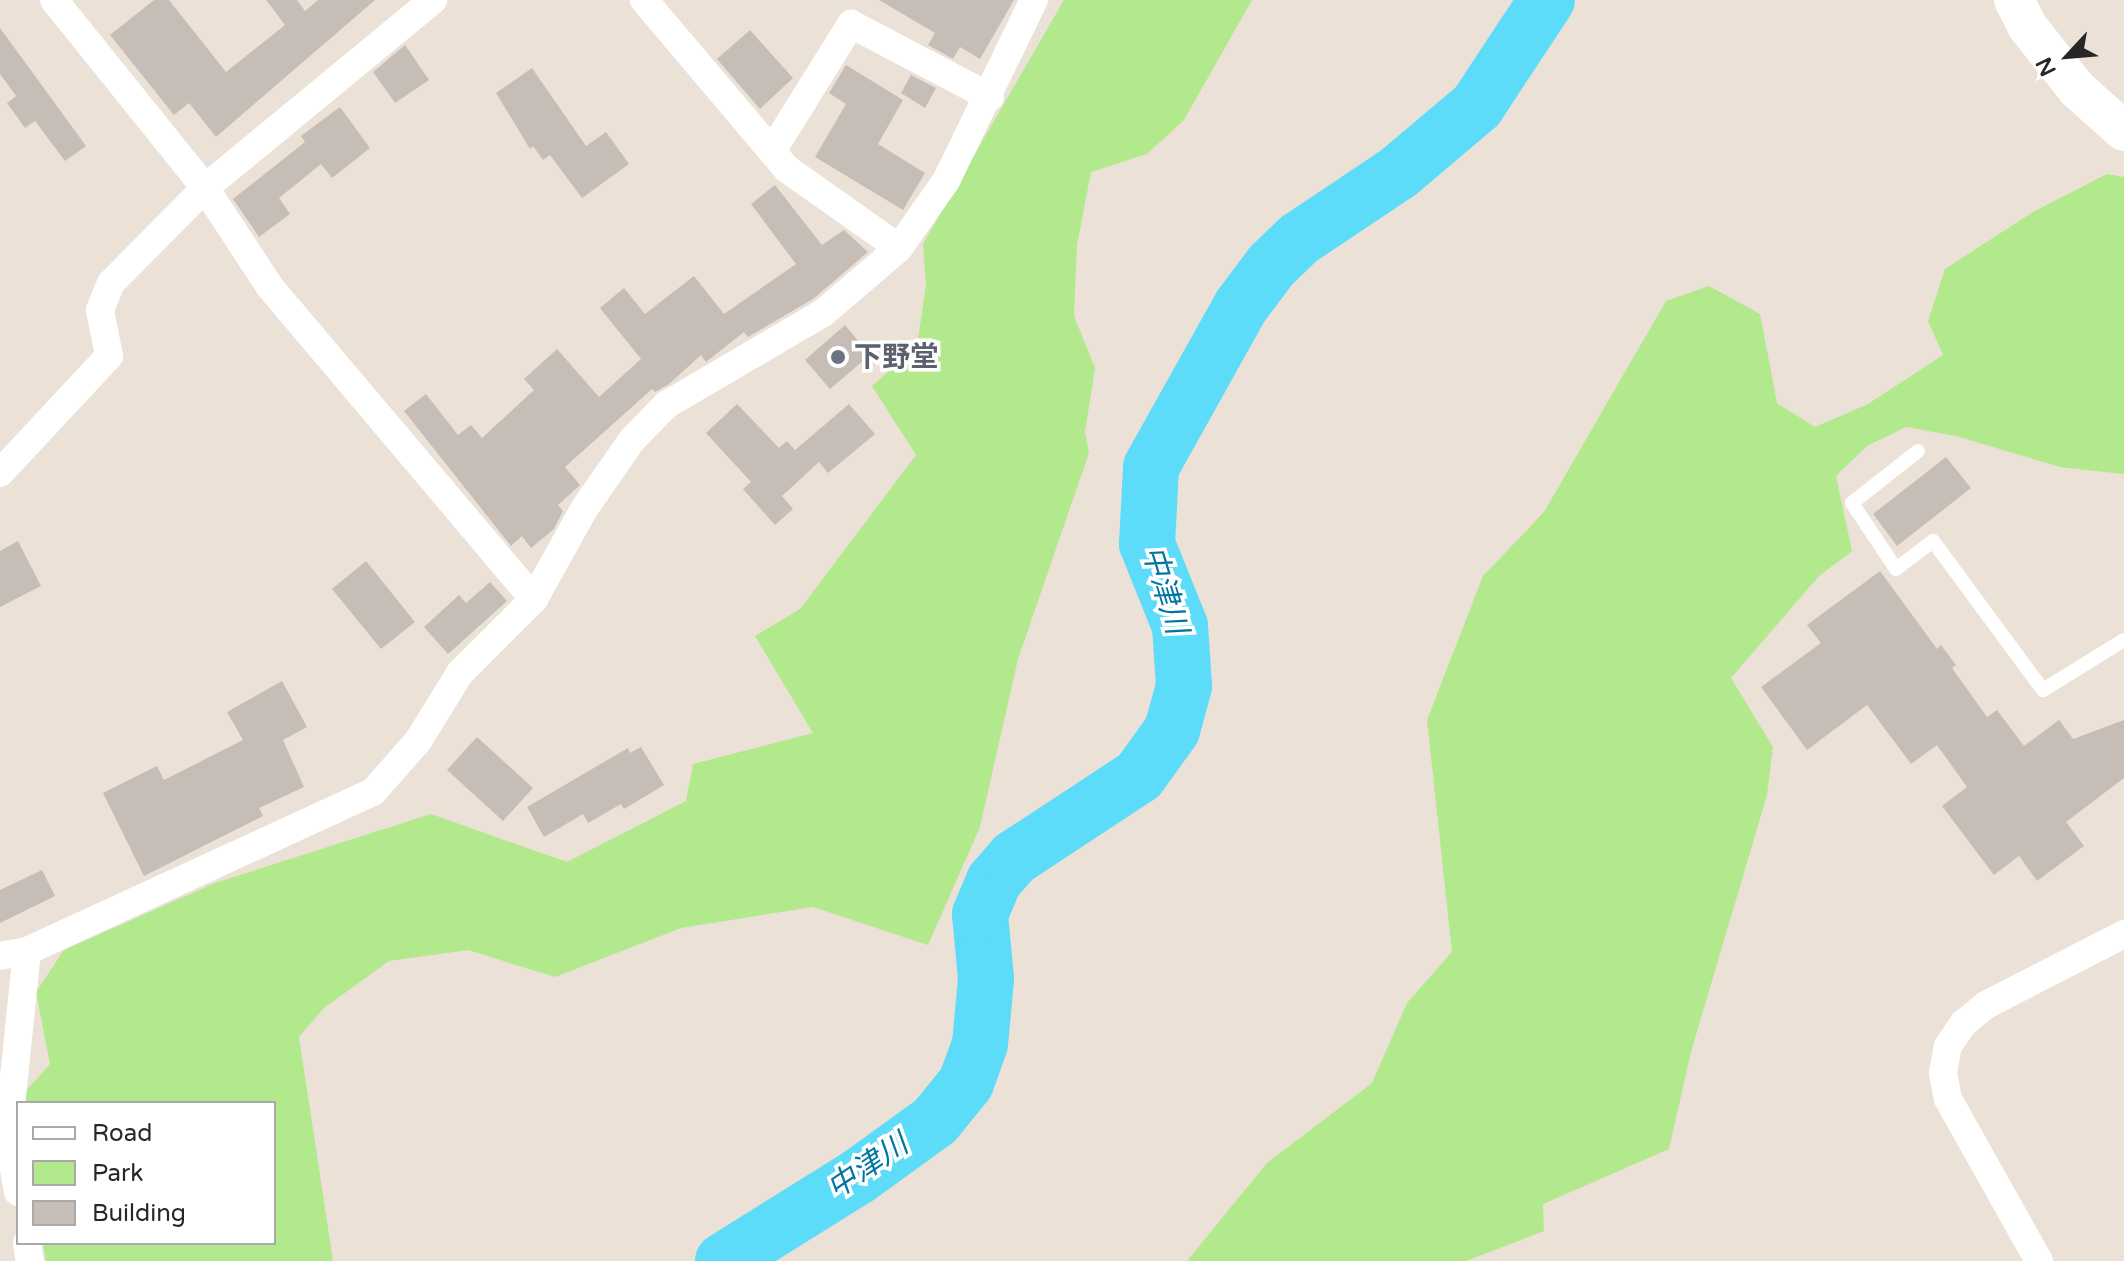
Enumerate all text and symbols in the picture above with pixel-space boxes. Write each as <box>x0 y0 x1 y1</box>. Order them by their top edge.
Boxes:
north arrow <box>2028 16 2108 96</box>
text: N <box>2031 53 2062 80</box>
place label: 下野堂 <box>854 340 938 374</box>
marker: 下野堂 <box>829 348 847 366</box>
water label: 中津川 <box>1134 542 1194 638</box>
legend <box>16 1101 276 1245</box>
text: Road <box>92 1119 152 1148</box>
water label: 中津川 <box>821 1127 915 1207</box>
text: Park <box>92 1159 143 1188</box>
text: Building <box>92 1199 186 1228</box>

